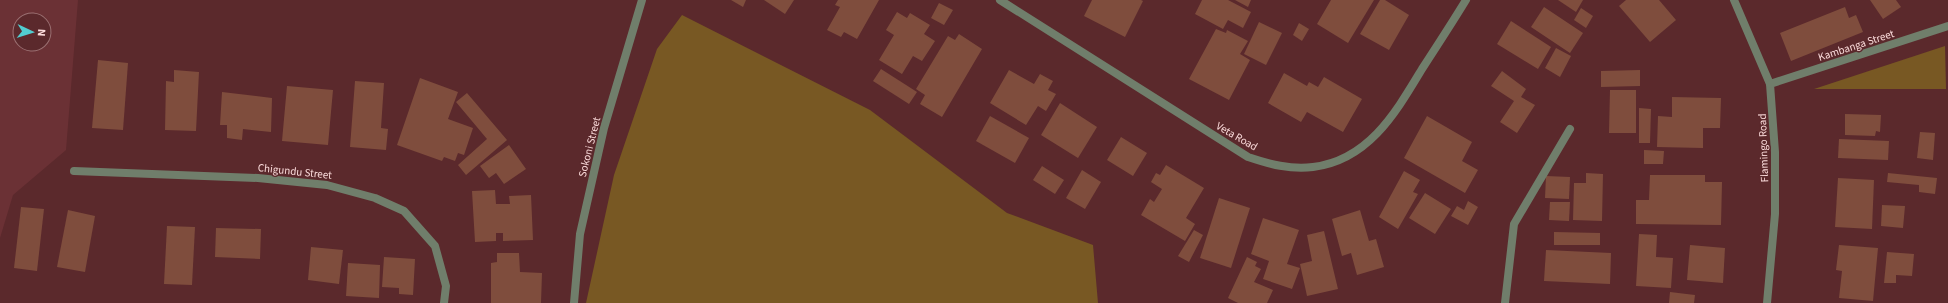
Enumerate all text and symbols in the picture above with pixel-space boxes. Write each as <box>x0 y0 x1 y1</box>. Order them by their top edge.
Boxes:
north arrow <box>12 12 52 52</box>
street label: Kambanga Street <box>1816 26 1896 65</box>
text: N <box>34 28 49 37</box>
street label: Flamingo Road <box>1755 113 1772 183</box>
street label: Sokoni Street <box>575 115 604 179</box>
street label: Veta Road <box>1213 119 1260 154</box>
street label: Chigundu Street <box>257 160 333 183</box>

